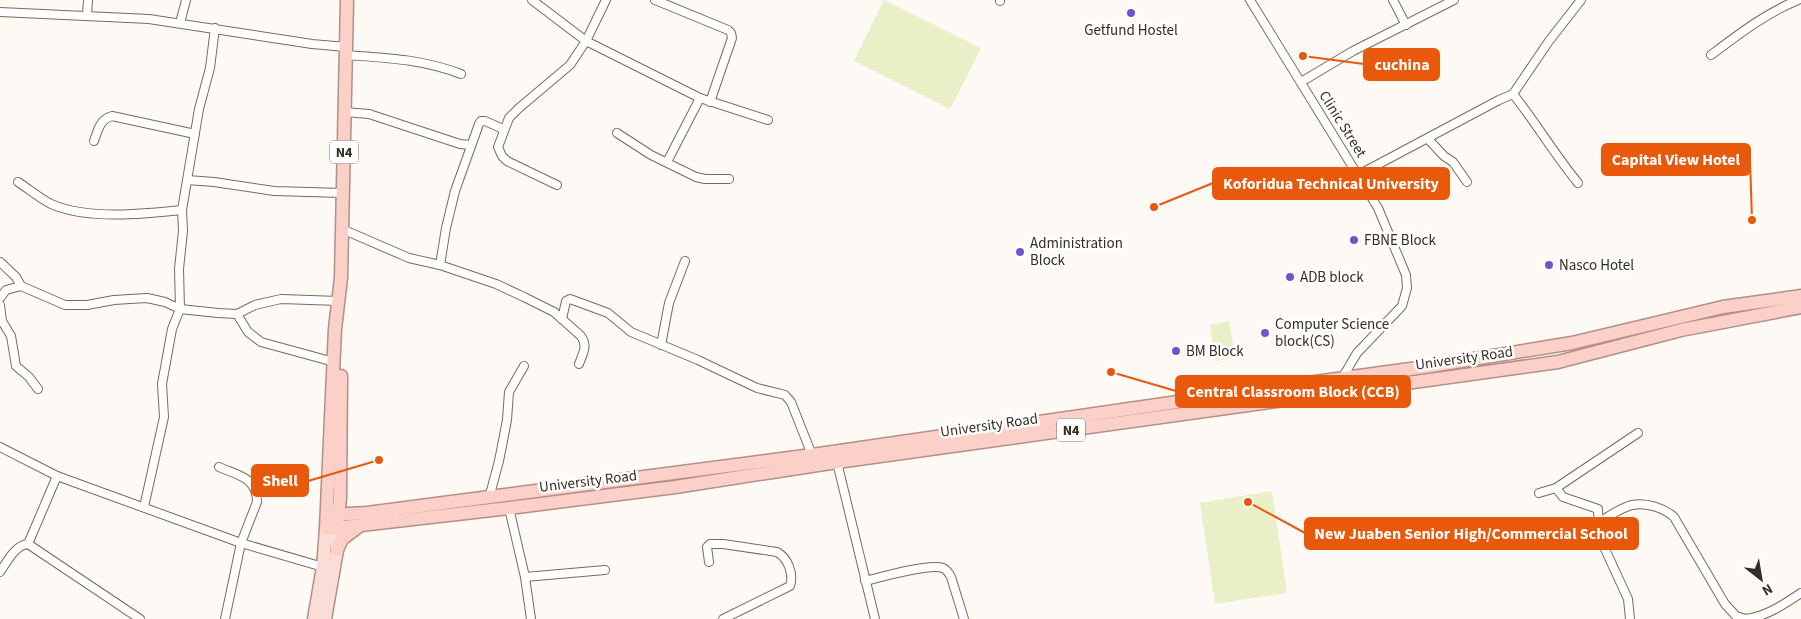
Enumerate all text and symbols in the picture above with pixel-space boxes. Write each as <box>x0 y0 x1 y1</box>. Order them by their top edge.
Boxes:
marker: Getfund Hostel <box>1125 7 1137 19</box>
place label: Getfund Hostel <box>1084 20 1178 41</box>
callout: cuchina <box>1364 49 1439 80</box>
text: cuchina <box>1374 54 1430 76</box>
street label: Clinic Street <box>1314 87 1371 162</box>
road number: N4 <box>330 140 358 163</box>
callout: Capital View Hotel <box>1602 144 1750 175</box>
text: Capital View Hotel <box>1612 149 1741 171</box>
callout: Koforidua Technical University <box>1213 168 1449 199</box>
text: Koforidua Technical University <box>1223 173 1440 195</box>
place label: FBNE Block <box>1364 230 1436 251</box>
place label: Administration Block <box>1030 233 1123 271</box>
marker: FBNE Block <box>1348 234 1360 246</box>
marker: Administration Block <box>1014 246 1026 258</box>
place label: Nasco Hotel <box>1559 255 1634 276</box>
marker: Nasco Hotel <box>1543 259 1555 271</box>
place label: ADB block <box>1300 267 1364 288</box>
marker: ADB block <box>1284 271 1296 283</box>
place label: Computer Science block(CS) <box>1275 314 1389 352</box>
marker: Computer Science block(CS) <box>1259 327 1271 339</box>
place label: BM Block <box>1186 341 1244 362</box>
street label: University Road <box>1414 341 1514 376</box>
marker: BM Block <box>1170 345 1182 357</box>
callout: Central Classroom Block (CCB) <box>1176 376 1410 407</box>
text: Central Classroom Block (CCB) <box>1186 381 1400 403</box>
street label: University Road <box>939 408 1039 443</box>
road number: N4 <box>1057 418 1085 442</box>
callout: Shell <box>252 465 308 496</box>
street label: University Road <box>538 465 638 498</box>
text: Shell <box>262 470 298 492</box>
callout: New Juaben Senior High/Commercial School <box>1305 518 1638 549</box>
text: New Juaben Senior High/Commercial School <box>1314 523 1628 545</box>
north arrow <box>1736 554 1786 604</box>
text: N <box>1758 578 1776 600</box>

